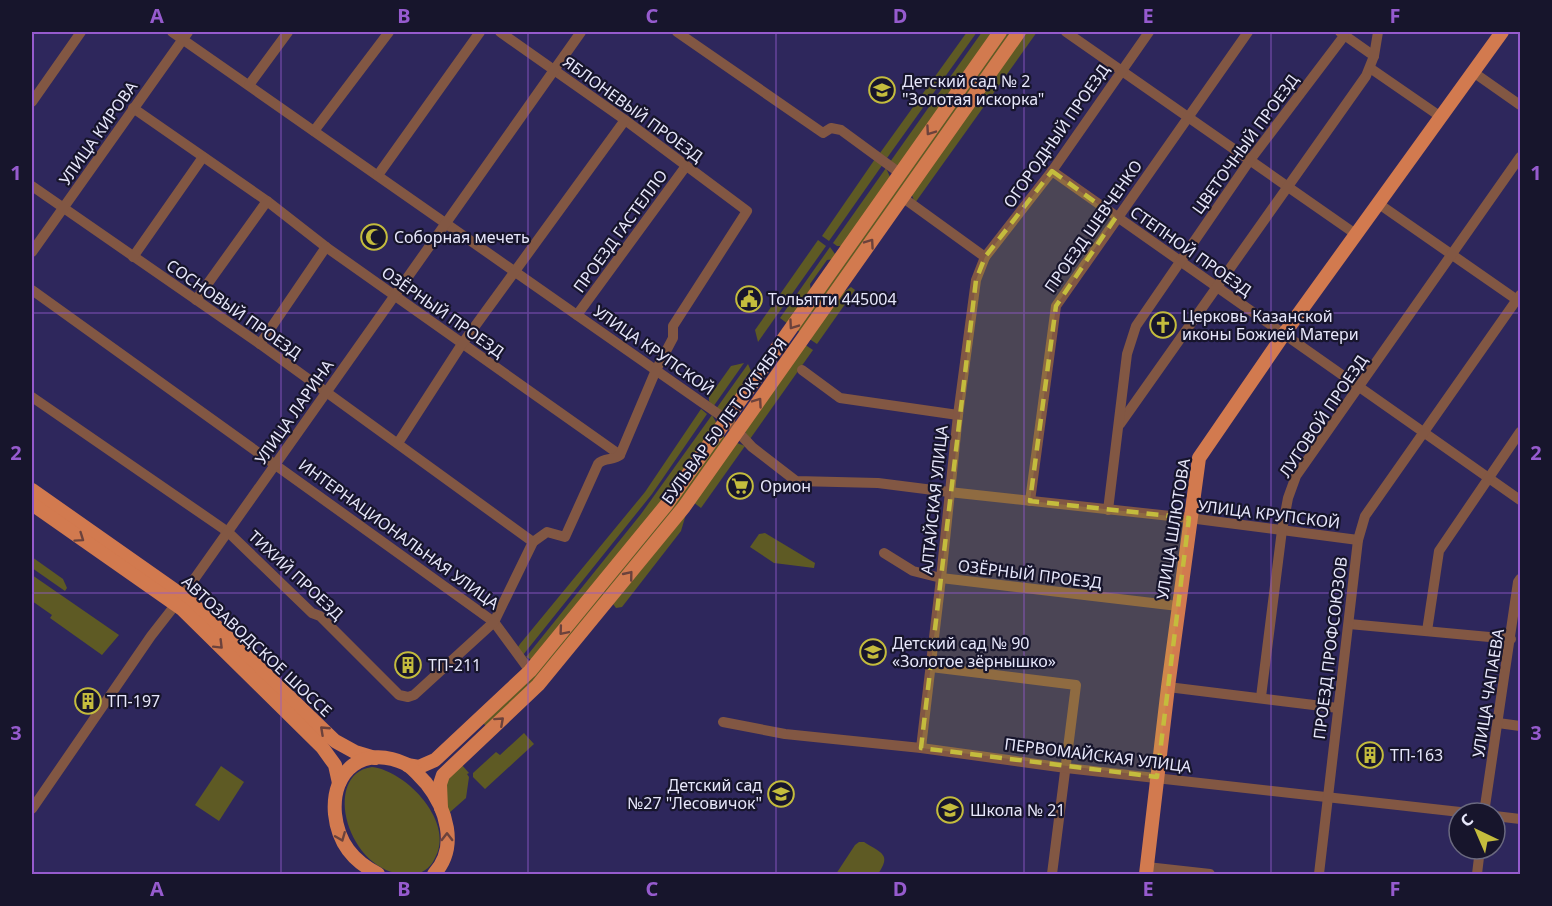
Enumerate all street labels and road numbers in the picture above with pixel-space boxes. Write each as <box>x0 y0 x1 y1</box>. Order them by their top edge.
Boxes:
street label: ЯБЛОНЕВЫЙ ПРОЕЗД <box>559 51 708 167</box>
street label: ОГОРОДНЫЙ ПРОЕЗД <box>998 60 1114 212</box>
street label: ЦВЕТОЧНЫЙ ПРОЕЗД <box>1187 69 1303 218</box>
street label: УЛИЦА КИРОВА <box>54 76 143 189</box>
street label: ПРОЕЗД ШЕВЧЕНКО <box>1039 155 1147 297</box>
street label: ПРОЕЗД ГАСТЕЛЛО <box>568 165 672 297</box>
street label: СТЕПНОЙ ПРОЕЗД <box>1126 201 1256 301</box>
street label: СОСНОВЫЙ ПРОЕЗД <box>162 254 306 364</box>
street label: ОЗЁРНЫЙ ПРОЕЗД <box>377 261 509 363</box>
street label: УЛИЦА КРУПСКОЙ <box>589 300 719 400</box>
street label: БУЛЬВАР 50 ЛЕТ ОКТЯБРЯ <box>656 334 792 508</box>
street label: ЛУГОВОЙ ПРОЕЗД <box>1274 350 1372 482</box>
street label: УЛИЦА ЛАРИНА <box>250 355 339 469</box>
street label: АЛТАЙСКАЯ УЛИЦА <box>915 423 953 576</box>
street label: ИНТЕРНАЦИОНАЛЬНАЯ УЛИЦА <box>294 454 504 615</box>
street label: УЛИЦА ШЛЮТОВА <box>1151 456 1195 601</box>
street label: УЛИЦА КРУПСКОЙ <box>1197 494 1341 534</box>
street label: ТИХИЙ ПРОЕЗД <box>244 525 348 625</box>
street label: ОЗЁРНЫЙ ПРОЕЗД <box>957 554 1104 594</box>
street label: ПРОЕЗД ПРОФСОЮЗОВ <box>1308 555 1352 741</box>
street label: АВТОЗАВОДСКОЕ ШОССЕ <box>177 571 337 721</box>
street label: УЛИЦА ЧАПАЕВА <box>1467 626 1509 759</box>
street label: ПЕРВОМАЙСКАЯ УЛИЦА <box>1003 733 1194 777</box>

